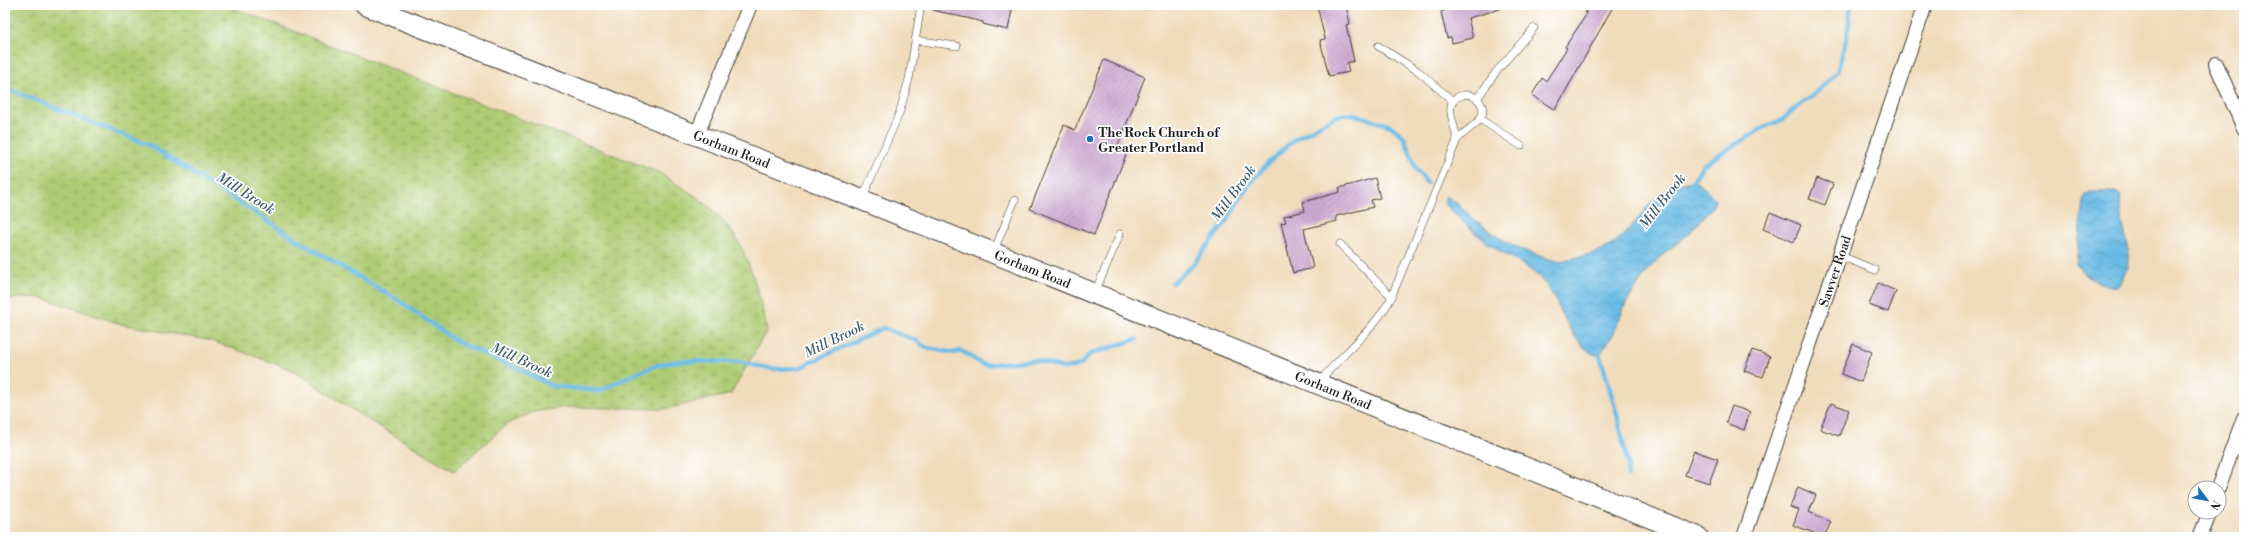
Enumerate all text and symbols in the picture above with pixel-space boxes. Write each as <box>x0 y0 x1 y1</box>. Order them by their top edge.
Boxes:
place label: The Rock Church of Greater Portland <box>1098 125 1220 156</box>
street label: Gorham Road <box>691 128 773 172</box>
marker: The Rock Church of Greater Portland <box>1085 134 1095 144</box>
water label: Mill Brook <box>1207 162 1260 225</box>
water label: Mill Brook <box>213 169 278 219</box>
water label: Mill Brook <box>1635 170 1690 233</box>
street label: Sawyer Road <box>1816 233 1855 309</box>
street label: Gorham Road <box>992 247 1073 293</box>
water label: Mill Brook <box>801 317 868 362</box>
water label: Mill Brook <box>488 339 555 382</box>
street label: Gorham Road <box>1292 368 1374 414</box>
north arrow <box>2187 480 2227 520</box>
text: N <box>2206 497 2223 512</box>

